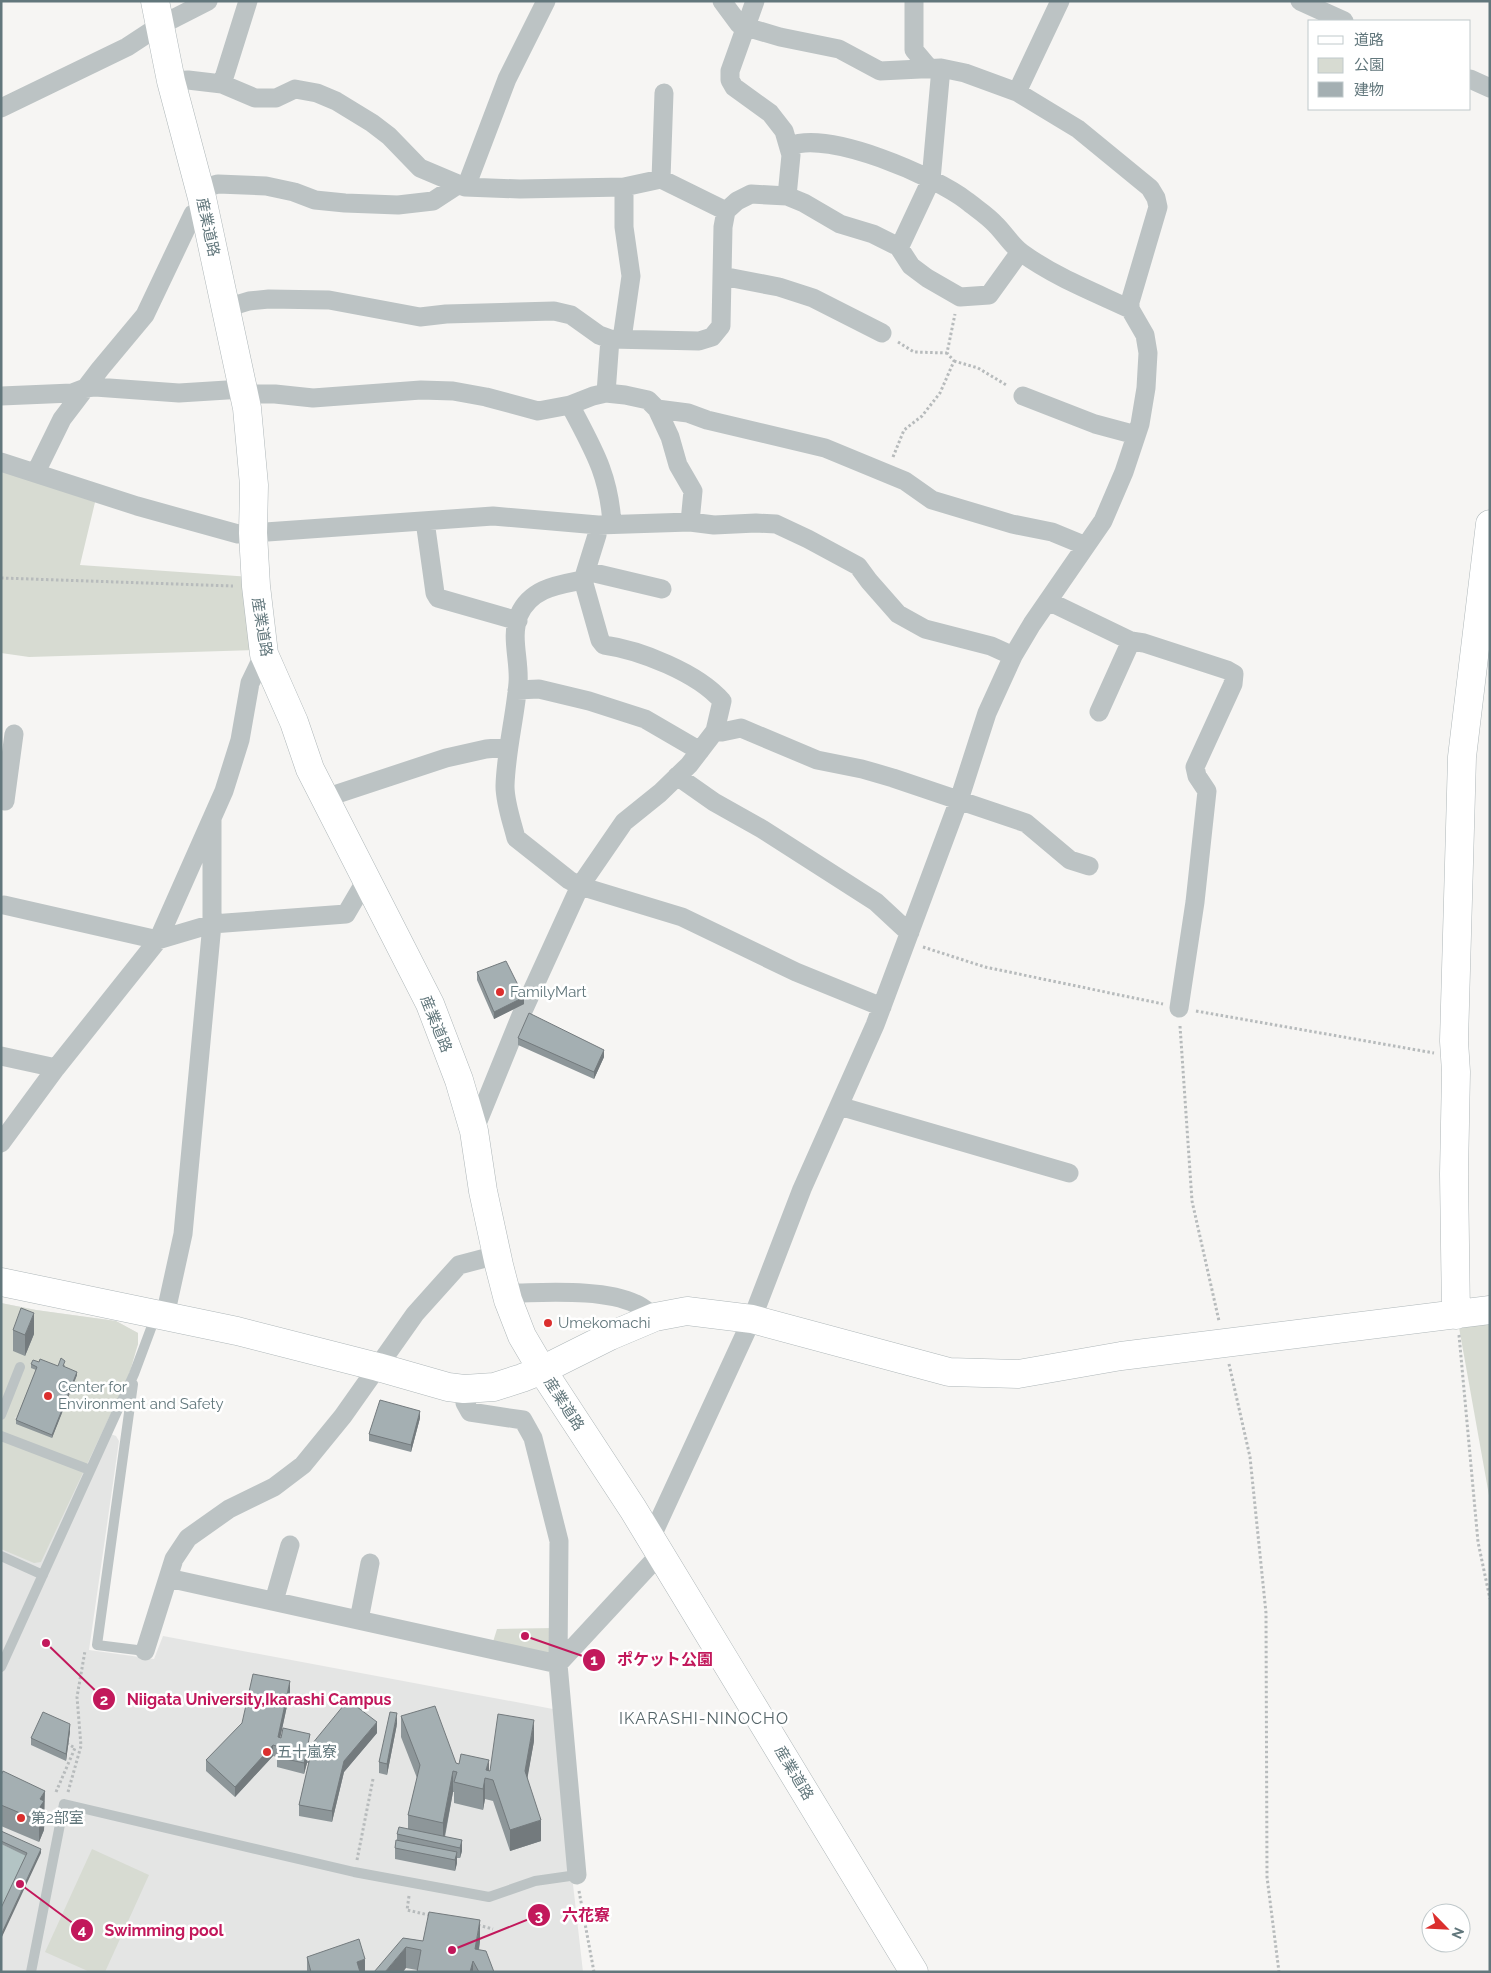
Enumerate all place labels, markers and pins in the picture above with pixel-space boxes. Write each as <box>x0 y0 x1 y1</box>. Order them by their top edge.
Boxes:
place label: FamilyMart <box>510 983 587 1001</box>
marker: FamilyMart <box>494 986 506 998</box>
place label: Umekomachi <box>558 1314 651 1332</box>
marker: Umekomachi <box>542 1317 554 1329</box>
place label: Center for Environment and Safety <box>58 1378 224 1413</box>
marker: Center for Environment and Safety <box>42 1390 54 1402</box>
callout: ポケット公園 <box>582 1644 723 1675</box>
callout: Niigata University,Ikarashi Campus <box>92 1684 402 1715</box>
place label: 五十嵐寮 <box>277 1743 337 1761</box>
marker: 五十嵐寮 <box>261 1746 273 1758</box>
place label: 第2部室 <box>31 1809 84 1827</box>
marker: 第2部室 <box>15 1812 27 1824</box>
callout: 六花寮 <box>527 1900 620 1931</box>
callout: Swimming pool <box>69 1915 234 1946</box>

